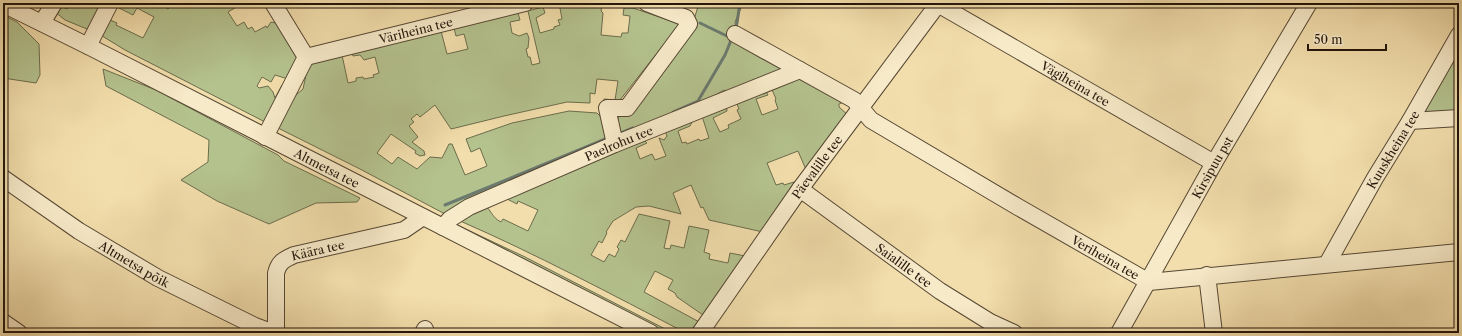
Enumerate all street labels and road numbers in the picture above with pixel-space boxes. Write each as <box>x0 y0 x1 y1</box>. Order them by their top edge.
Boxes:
street label: Väriheina tee <box>376 14 454 47</box>
street label: Vägiheina tee <box>1038 57 1113 109</box>
street label: Kuuskheina tee <box>1363 107 1422 191</box>
street label: Paelrohu tee <box>582 122 655 164</box>
street label: Päevalille tee <box>788 132 845 201</box>
street label: Kirsipuu pst <box>1188 133 1236 201</box>
street label: Altmetsa tee <box>291 144 362 191</box>
street label: Veriheina tee <box>1068 231 1142 283</box>
street label: Käära tee <box>290 236 346 263</box>
street label: Altmetsa põik <box>96 237 173 290</box>
street label: Saialille tee <box>873 240 935 290</box>

